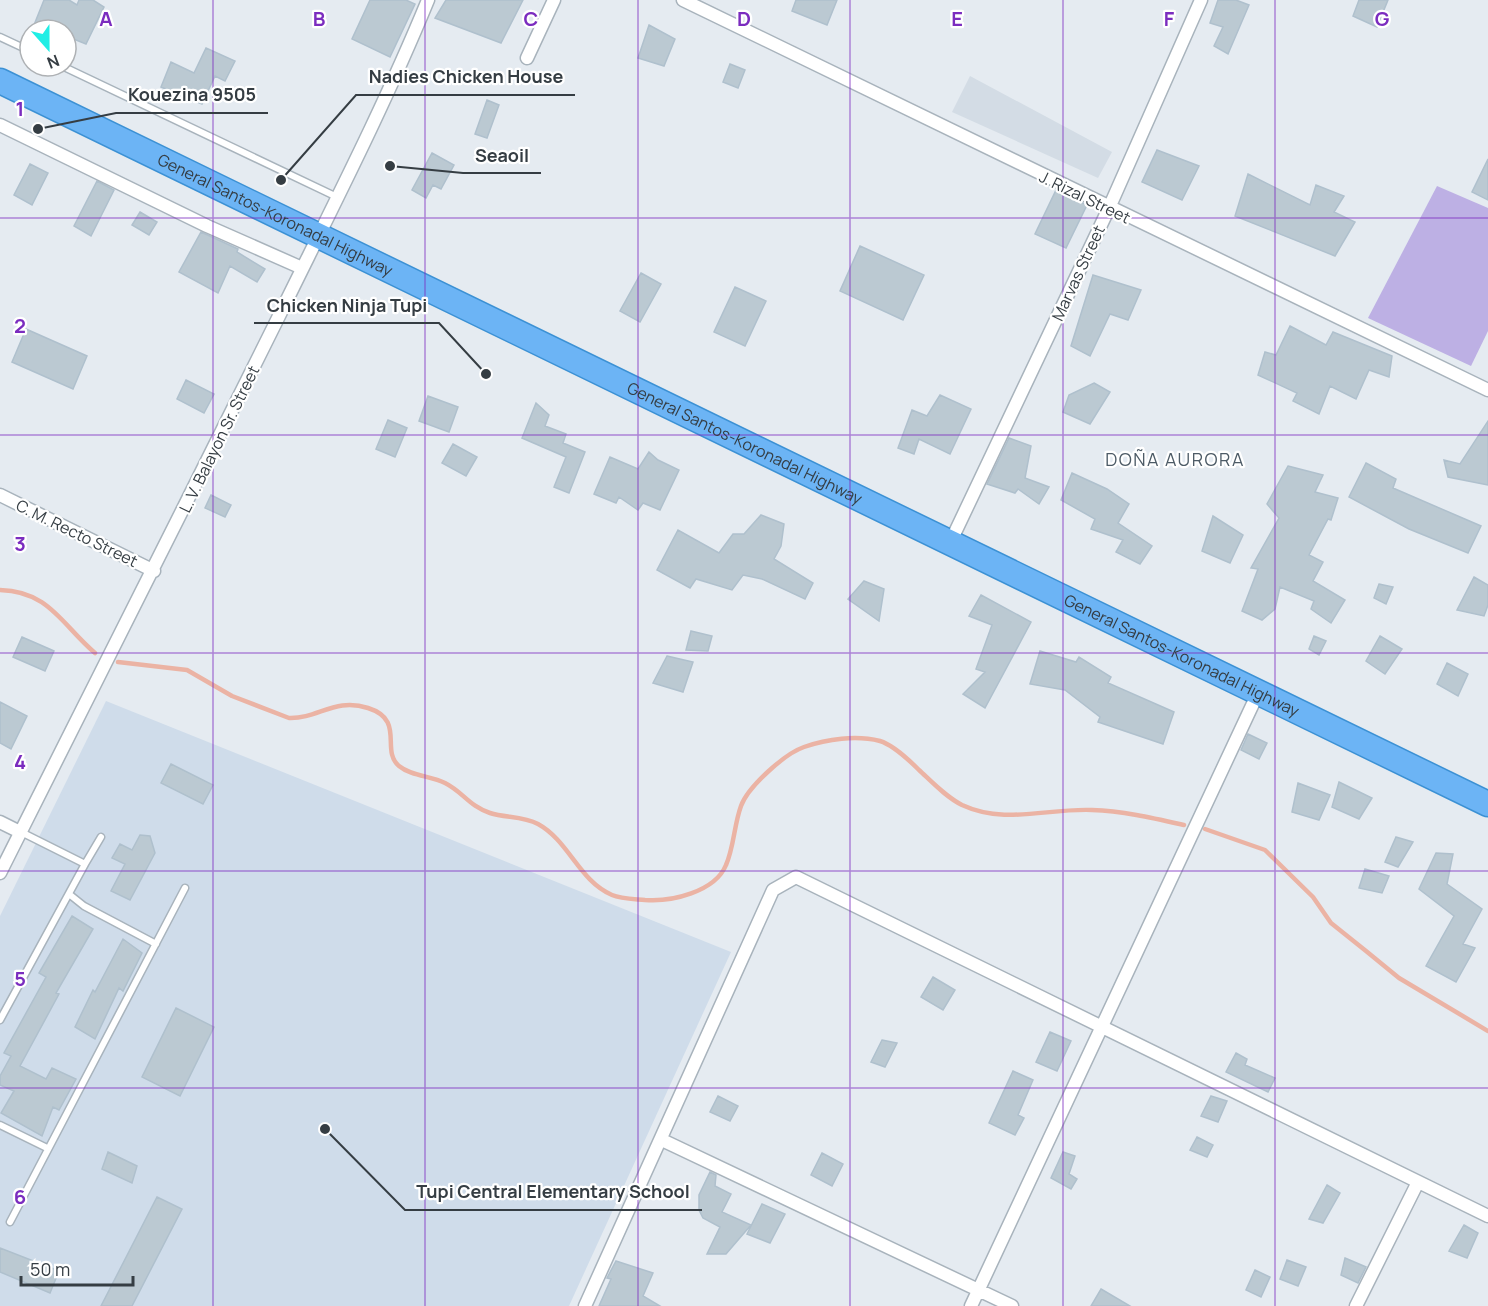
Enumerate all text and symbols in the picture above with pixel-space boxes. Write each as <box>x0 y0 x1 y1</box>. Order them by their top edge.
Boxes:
text: A <box>99 5 113 32</box>
text: B <box>313 5 326 32</box>
text: C <box>524 5 538 32</box>
text: D <box>737 5 751 32</box>
text: E <box>951 5 963 32</box>
text: F <box>1164 5 1175 32</box>
text: G <box>1375 5 1390 32</box>
north arrow <box>18 18 78 78</box>
text: N <box>44 50 63 74</box>
callout: Nadies Chicken House <box>356 59 575 95</box>
text: Nadies Chicken House <box>369 64 563 88</box>
callout: Kouezina 9505 <box>116 77 268 113</box>
text: Kouezina 9505 <box>128 82 256 106</box>
text: 1 <box>16 95 24 122</box>
callout: Seaoil <box>463 137 541 173</box>
text: Seaoil <box>475 143 529 167</box>
street label: General Santos-Koronadal Highway <box>154 148 397 281</box>
street label: J. Rizal Street <box>1036 166 1134 228</box>
street label: Marvas Street <box>1046 222 1110 324</box>
callout: Chicken Ninja Tupi <box>254 287 439 323</box>
text: Chicken Ninja Tupi <box>267 293 427 317</box>
text: 2 <box>14 312 26 339</box>
street label: L. V. Balayon Sr. Street <box>174 362 264 516</box>
street label: General Santos-Koronadal Highway <box>623 376 866 510</box>
district label: DOÑA AURORA <box>1105 447 1245 471</box>
street label: C. M. Recto Street <box>13 494 141 572</box>
text: 3 <box>14 530 26 557</box>
street label: General Santos-Koronadal Highway <box>1061 589 1304 722</box>
text: 4 <box>14 748 26 775</box>
text: 5 <box>14 965 26 992</box>
callout: Tupi Central Elementary School <box>405 1174 702 1210</box>
text: Tupi Central Elementary School <box>416 1179 690 1203</box>
text: 6 <box>14 1183 26 1210</box>
scale bar <box>21 1249 134 1287</box>
text: 50 m <box>30 1257 70 1281</box>

